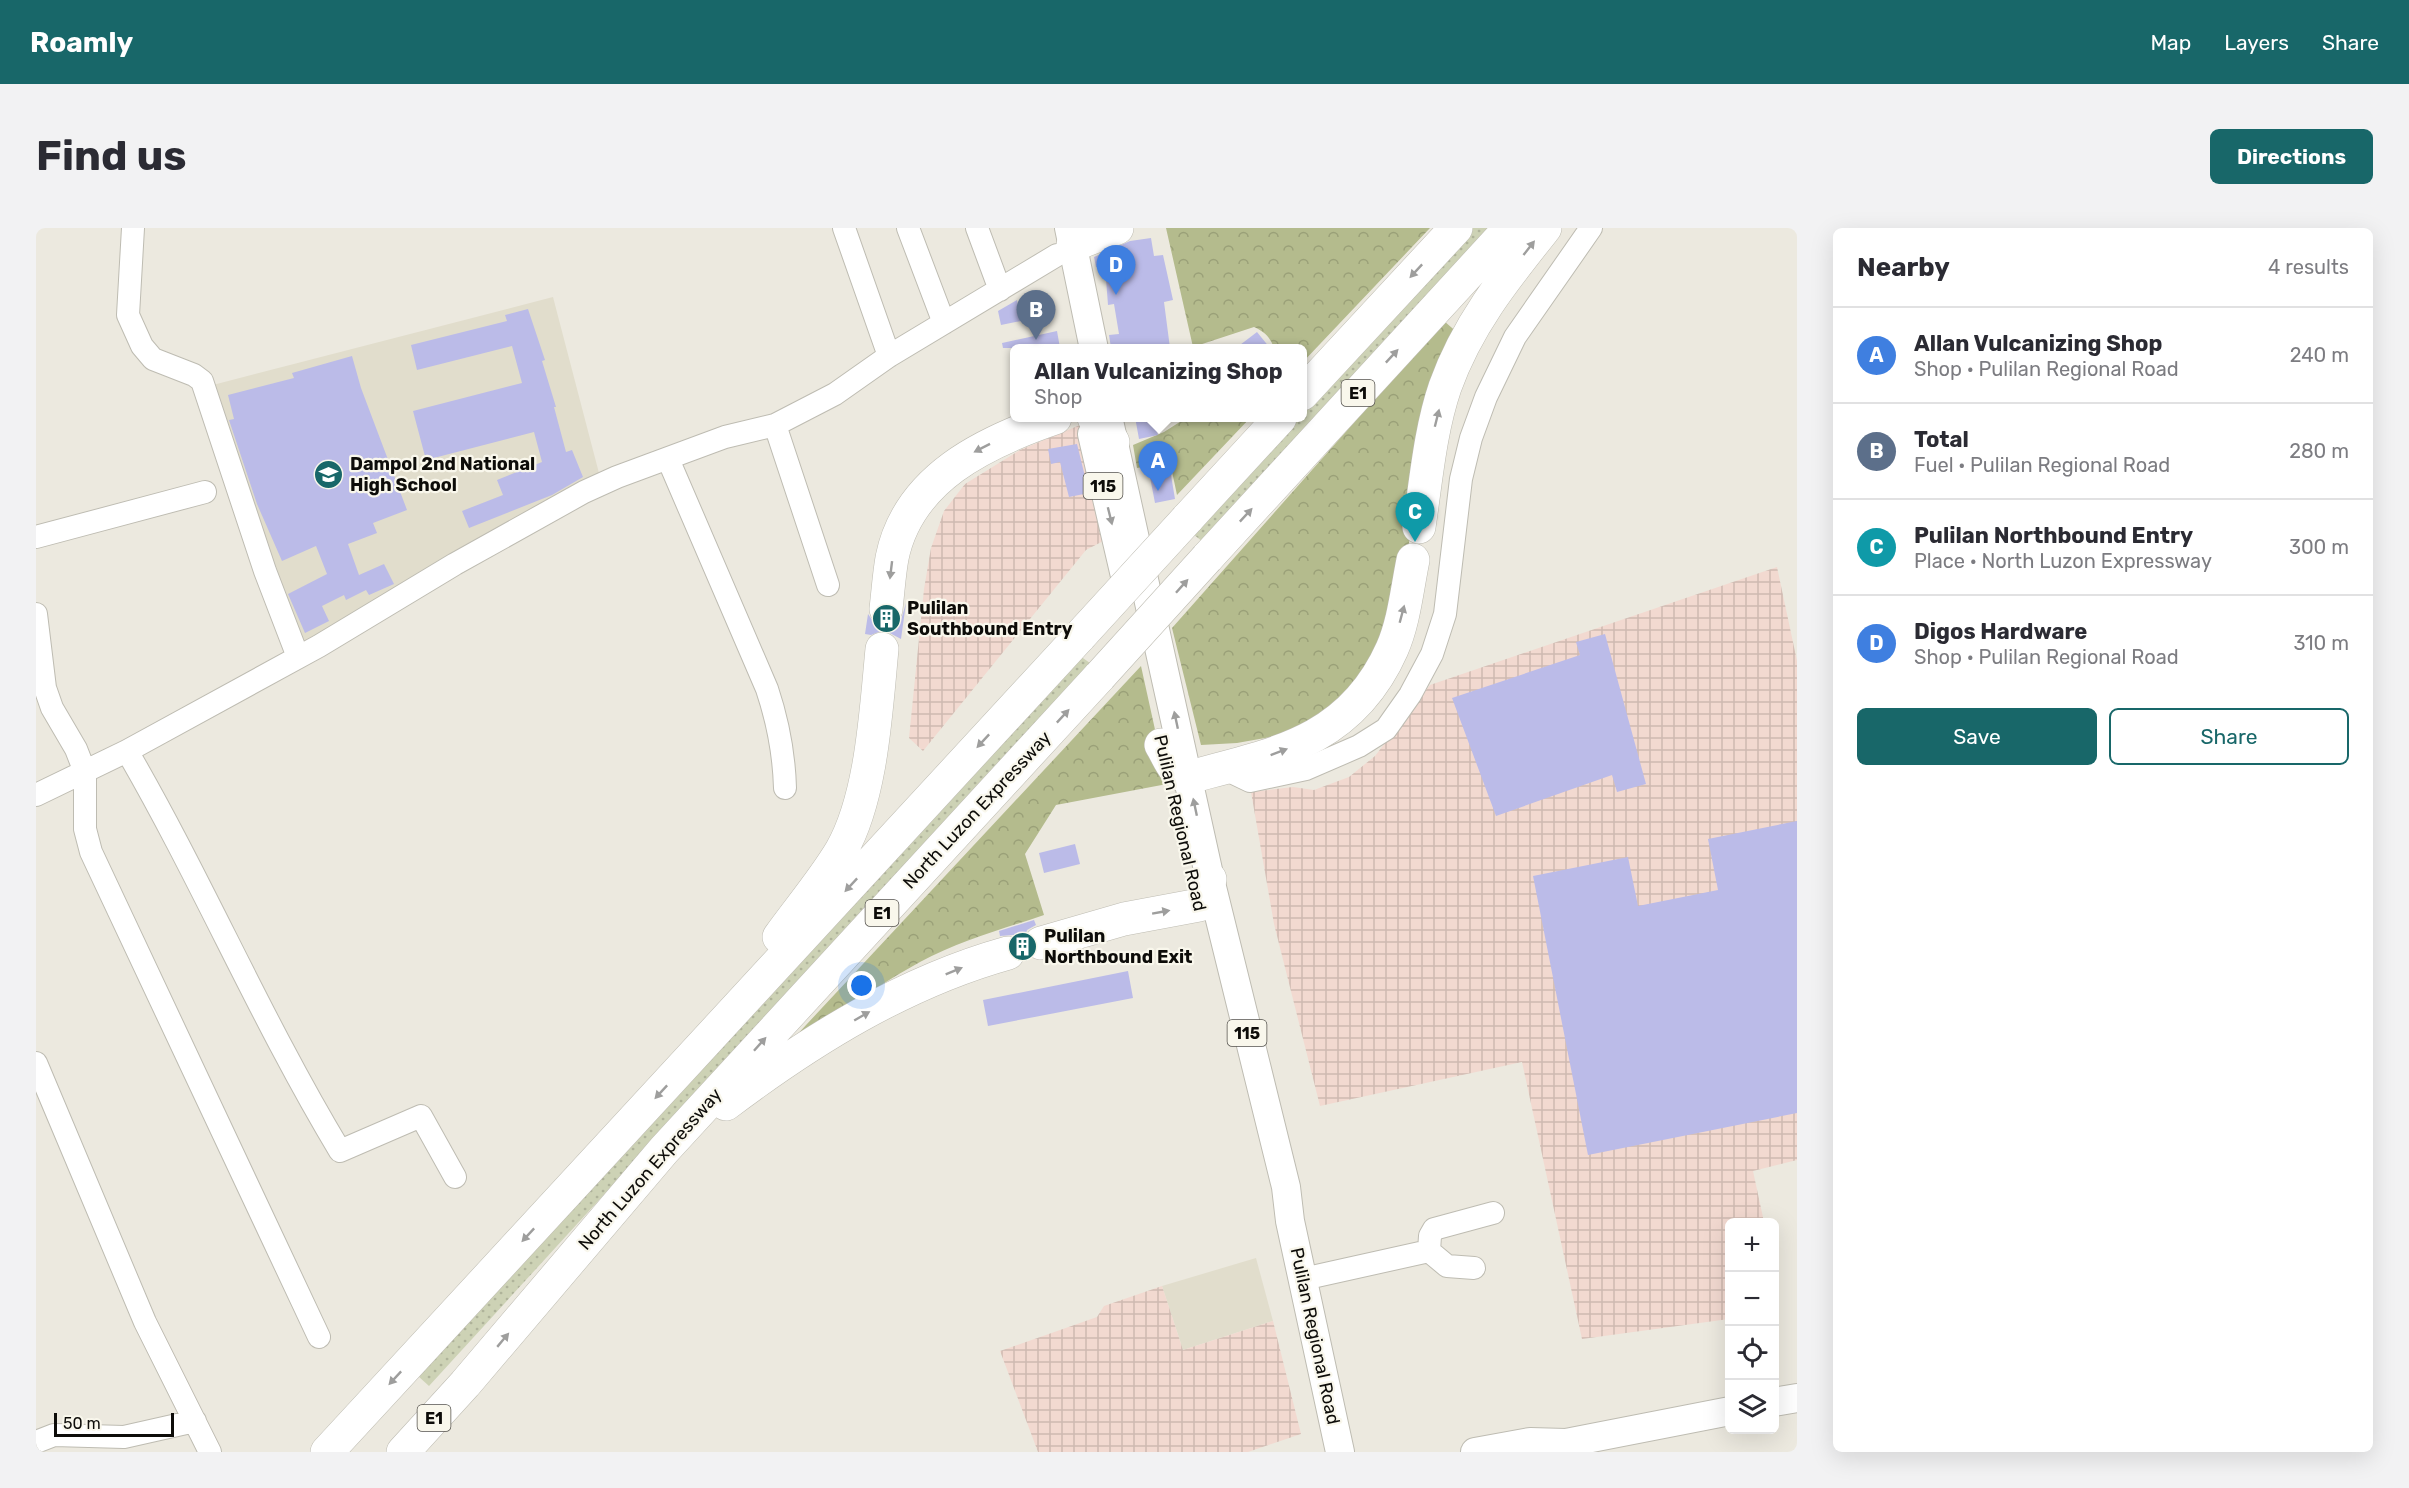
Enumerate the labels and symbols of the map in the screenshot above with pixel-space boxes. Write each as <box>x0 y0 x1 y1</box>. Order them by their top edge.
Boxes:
one-way arrow <box>1523 241 1535 256</box>
pin: D <box>1096 245 1136 295</box>
one-way arrow <box>1410 263 1423 278</box>
pin: B <box>1016 291 1056 340</box>
one-way arrow <box>1385 349 1398 364</box>
road number: E1 <box>1342 380 1374 406</box>
one-way arrow <box>1433 409 1443 427</box>
pin: A <box>1138 442 1178 491</box>
one-way arrow <box>973 443 991 453</box>
place label: Dampol 2nd National High School <box>350 453 535 496</box>
school or university icon: Dampol 2nd National High School <box>313 458 345 490</box>
road number: 115 <box>1084 473 1122 499</box>
pin: C <box>1396 492 1434 542</box>
one-way arrow <box>1105 506 1115 525</box>
one-way arrow <box>1239 508 1253 523</box>
one-way arrow <box>886 560 895 579</box>
one-way arrow <box>1174 579 1188 593</box>
place label: Pulilan Southbound Entry <box>907 597 1073 640</box>
building icon: Pulilan Southbound Entry <box>870 602 902 634</box>
one-way arrow <box>1397 605 1407 623</box>
one-way arrow <box>1056 709 1069 724</box>
one-way arrow <box>1171 710 1180 729</box>
street label: North Luzon Expressway <box>898 727 1056 893</box>
one-way arrow <box>977 733 990 748</box>
street label: Pulilan Regional Road <box>1149 733 1211 913</box>
one-way arrow <box>1270 747 1288 757</box>
one-way arrow <box>1190 797 1199 816</box>
one-way arrow <box>845 878 859 892</box>
road number: E1 <box>866 900 898 926</box>
one-way arrow <box>1152 907 1171 916</box>
place label: Pulilan Northbound Exit <box>1044 925 1193 968</box>
building icon: Pulilan Northbound Exit <box>1007 930 1039 962</box>
one-way arrow <box>946 966 964 976</box>
your location <box>847 971 876 1000</box>
one-way arrow <box>853 1011 870 1021</box>
road number: 115 <box>1228 1020 1266 1046</box>
one-way arrow <box>753 1037 767 1052</box>
street label: North Luzon Expressway <box>574 1083 726 1255</box>
one-way arrow <box>654 1085 668 1099</box>
one-way arrow <box>522 1227 535 1242</box>
street label: Pulilan Regional Road <box>1286 1246 1344 1426</box>
one-way arrow <box>496 1333 509 1348</box>
one-way arrow <box>389 1370 402 1385</box>
road number: E1 <box>418 1405 450 1431</box>
scale bar <box>54 1410 174 1438</box>

